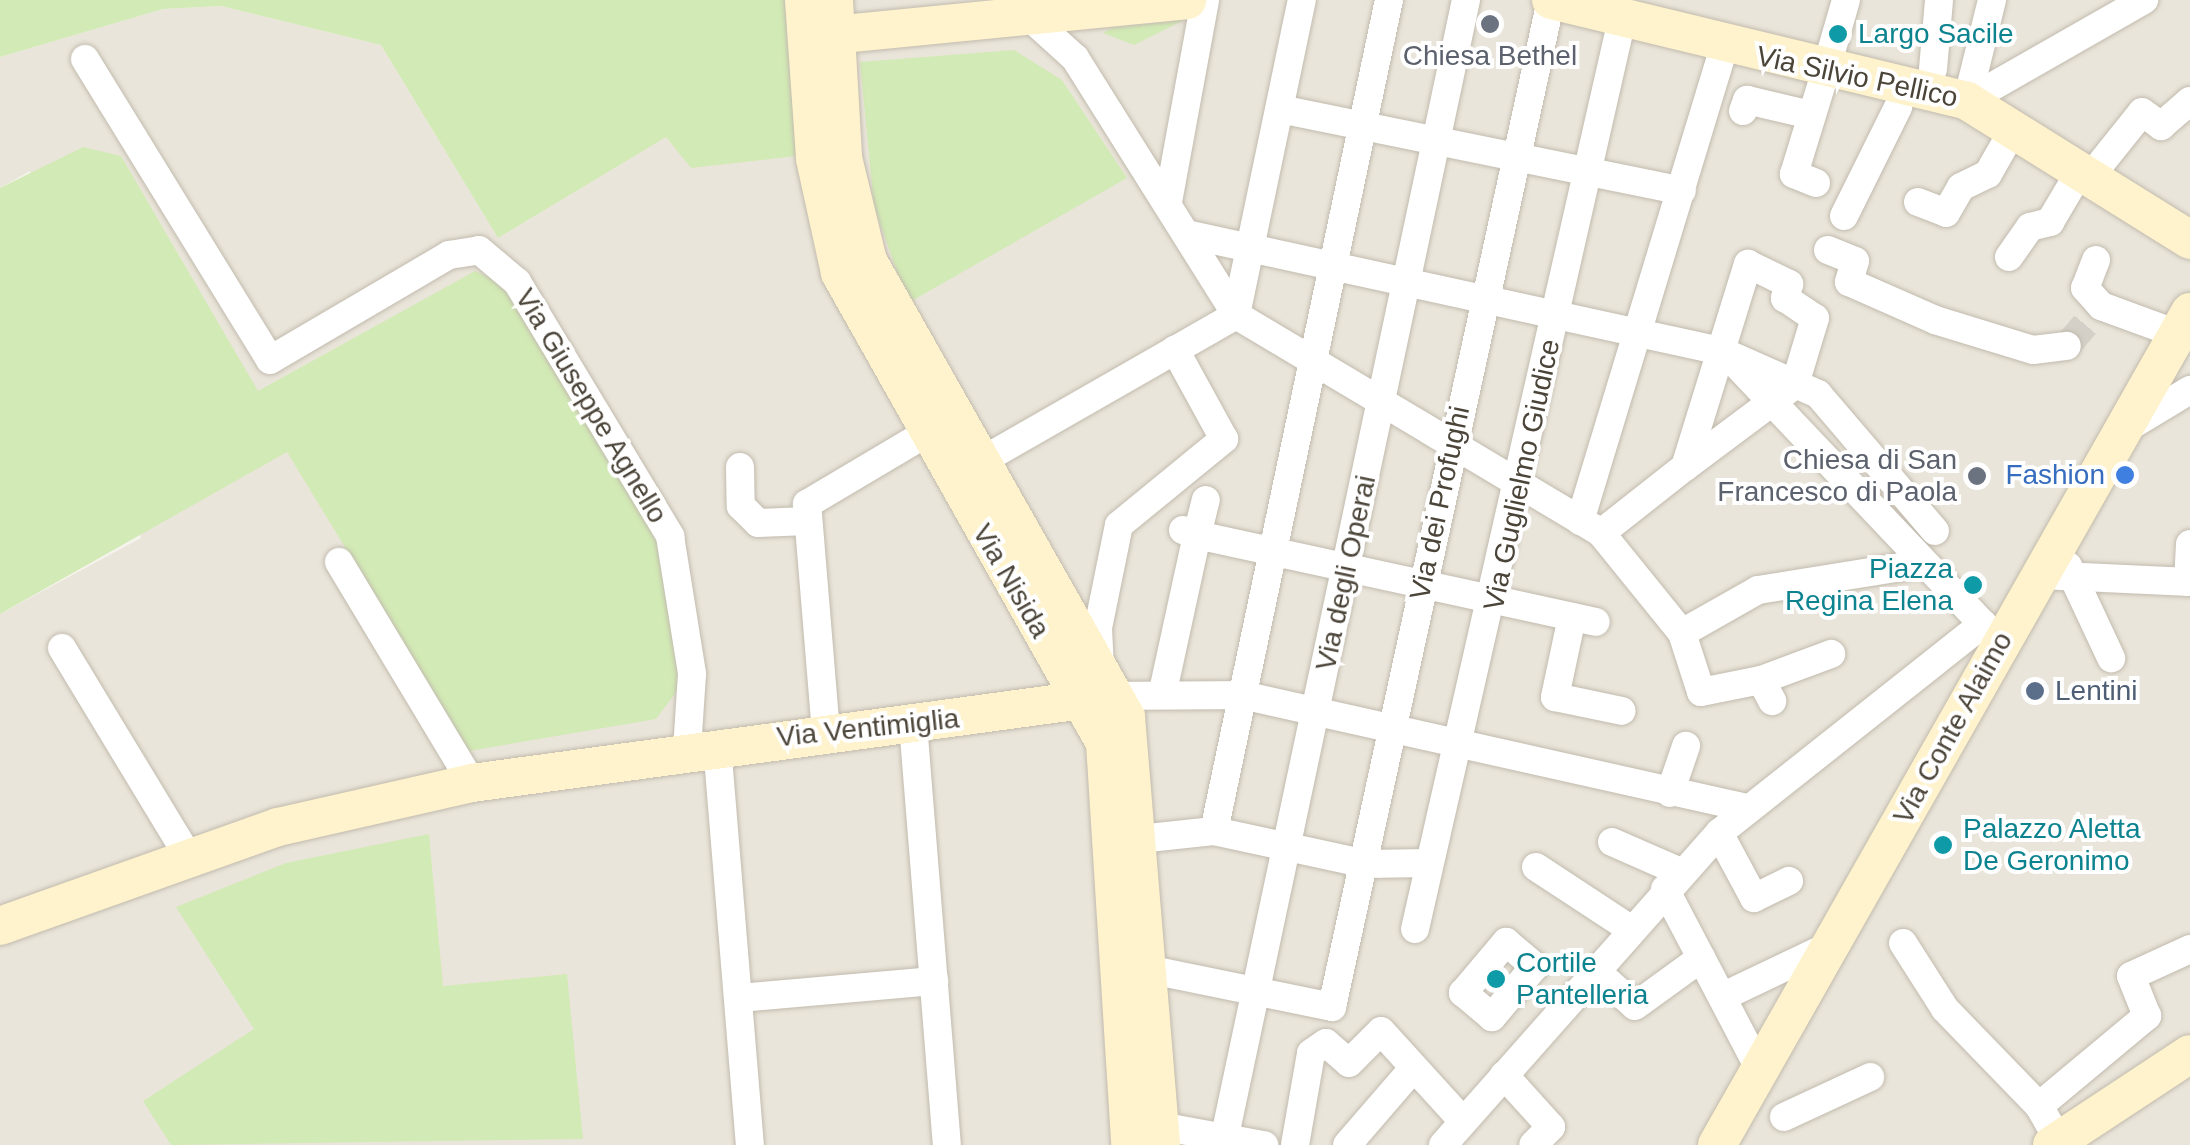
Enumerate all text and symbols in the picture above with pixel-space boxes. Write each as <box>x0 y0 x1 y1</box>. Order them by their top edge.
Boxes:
marker: Chiesa Bethel <box>1479 13 1501 35</box>
place label: Largo Sacile <box>1858 17 2014 51</box>
marker: Largo Sacile <box>1827 23 1849 45</box>
place label: Chiesa Bethel <box>1403 39 1577 73</box>
street label: Via Silvio Pellico <box>1753 39 1961 115</box>
street label: Via Giuseppe Agnello <box>507 282 675 530</box>
street label: Via Guglielmo Giudice <box>1477 336 1567 614</box>
street label: Via dei Profughi <box>1403 403 1477 603</box>
place label: Chiesa di San Francesco di Paola <box>1717 443 1957 509</box>
place label: Fashion <box>2005 458 2105 492</box>
marker: Fashion <box>2114 464 2136 486</box>
marker: Chiesa di San Francesco di Paola <box>1966 465 1988 487</box>
street label: Via degli Operai <box>1309 472 1383 674</box>
street label: Via Nisida <box>965 518 1057 644</box>
place label: Piazza Regina Elena <box>1785 552 1953 618</box>
marker: Piazza Regina Elena <box>1962 574 1984 596</box>
street label: Via Conte Alaimo <box>1886 625 2020 831</box>
place label: Lentini <box>2055 674 2138 708</box>
marker: Lentini <box>2024 680 2046 702</box>
street label: Via Ventimiglia <box>775 702 961 754</box>
place label: Palazzo Aletta De Geronimo <box>1963 812 2142 878</box>
marker: Palazzo Aletta De Geronimo <box>1932 834 1954 856</box>
place label: Cortile Pantelleria <box>1516 946 1648 1012</box>
marker: Cortile Pantelleria <box>1485 968 1507 990</box>

